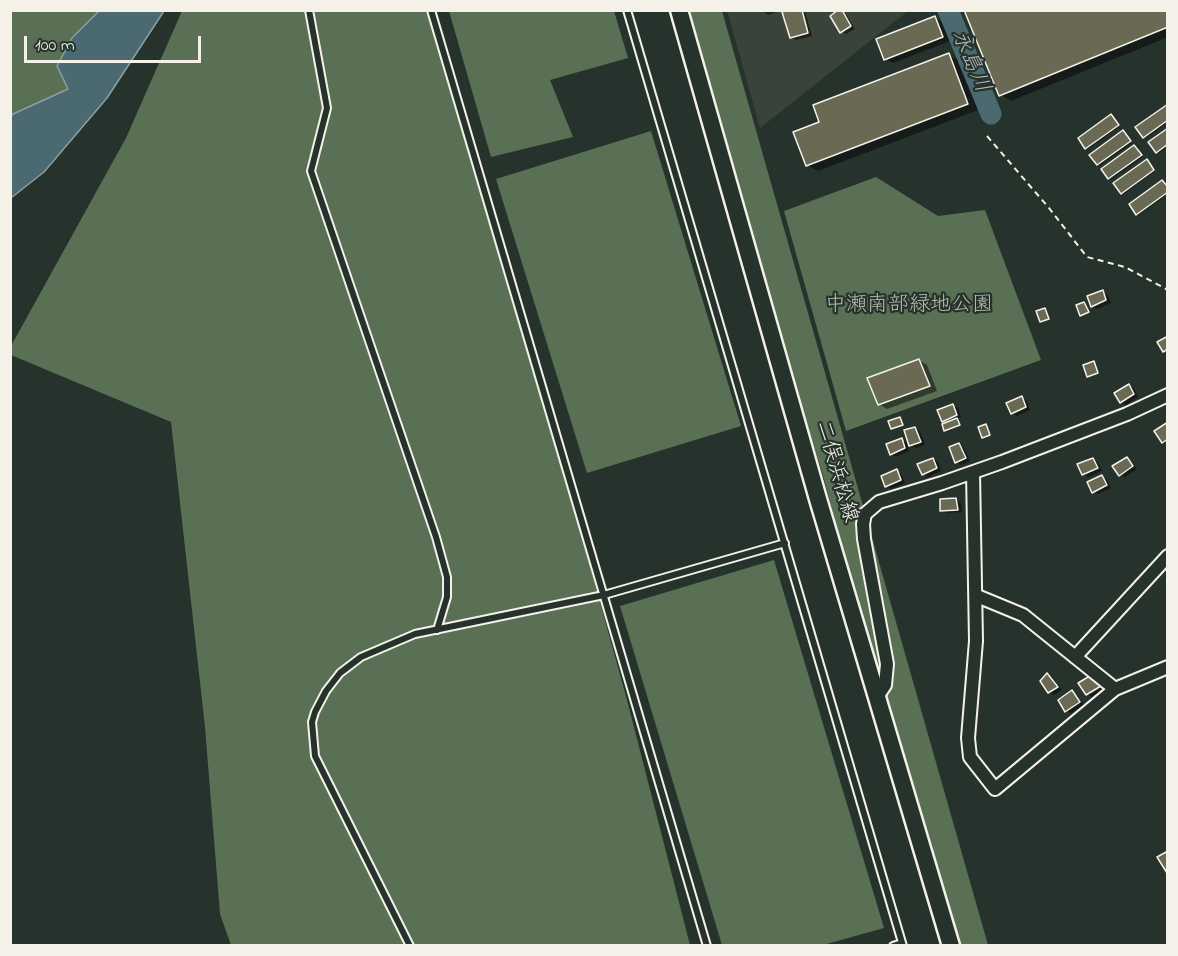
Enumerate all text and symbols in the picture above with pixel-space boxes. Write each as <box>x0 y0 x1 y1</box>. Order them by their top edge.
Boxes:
scale bar <box>27 24 204 62</box>
water label: 永島川 <box>944 26 994 98</box>
text: 100 m <box>35 33 75 59</box>
park label: 中瀬南部緑地公園 <box>825 294 993 320</box>
street label: 二俣浜松線 <box>808 418 862 526</box>

